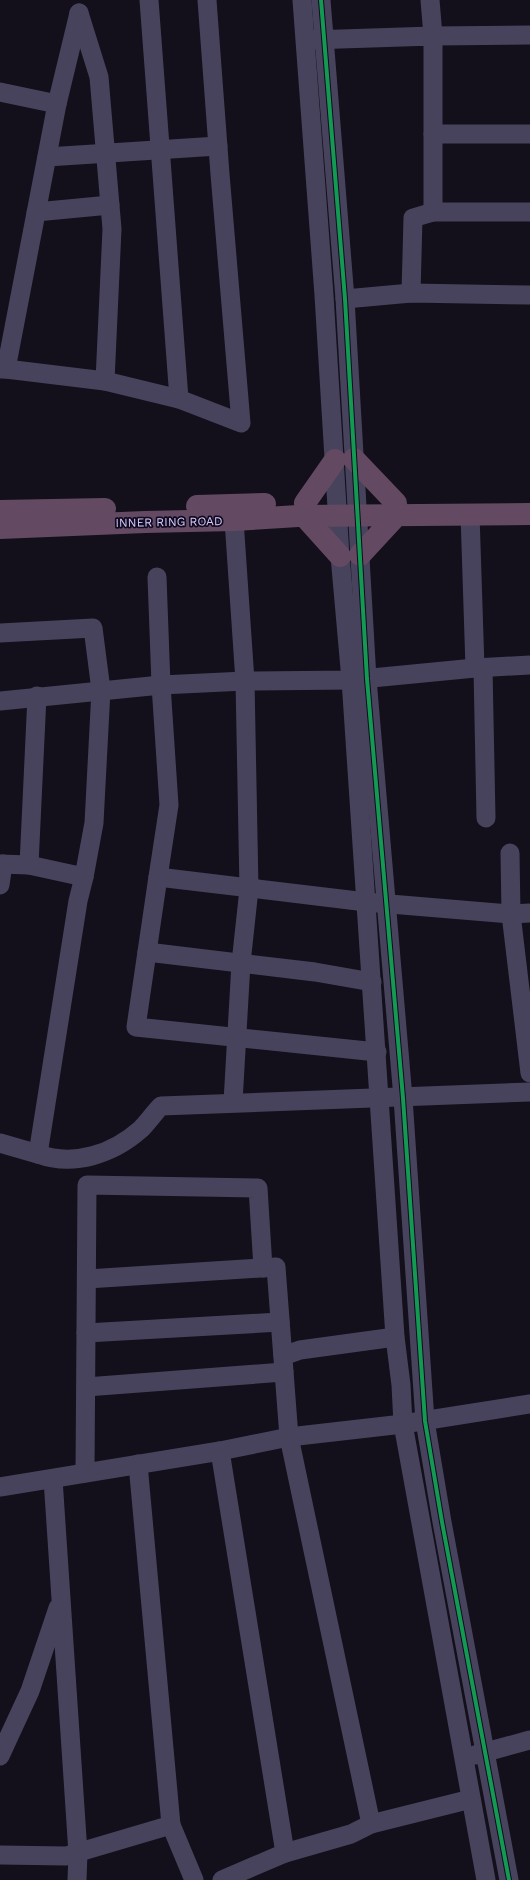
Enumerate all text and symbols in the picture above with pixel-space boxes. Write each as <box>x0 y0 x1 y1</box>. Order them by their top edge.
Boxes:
street label: INNER RING ROAD <box>115 514 223 530</box>

